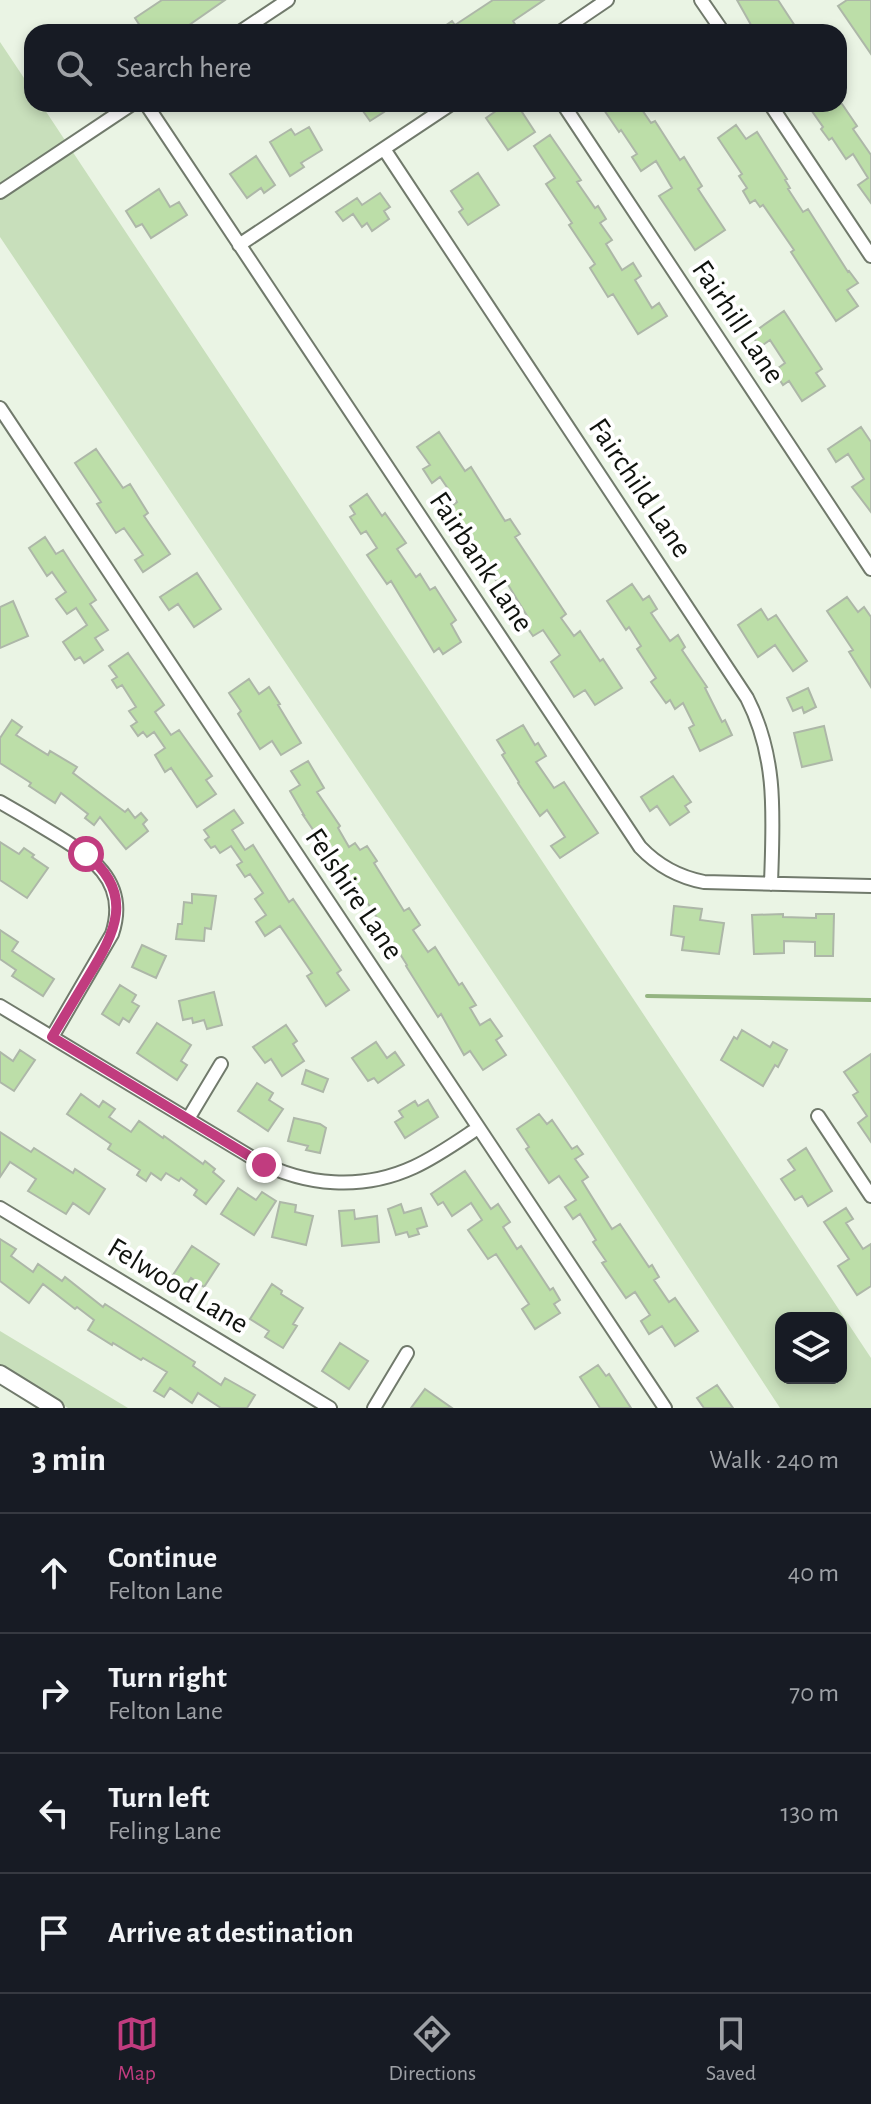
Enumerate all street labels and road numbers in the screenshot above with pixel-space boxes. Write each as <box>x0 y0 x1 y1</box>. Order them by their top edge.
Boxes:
street label: Fairhill Lane <box>686 255 790 389</box>
street label: Fairchild Lane <box>583 413 697 563</box>
street label: Fairbank Lane <box>423 487 539 637</box>
street label: Felshire Lane <box>299 823 409 965</box>
street label: Felwood Lane <box>102 1232 254 1340</box>

